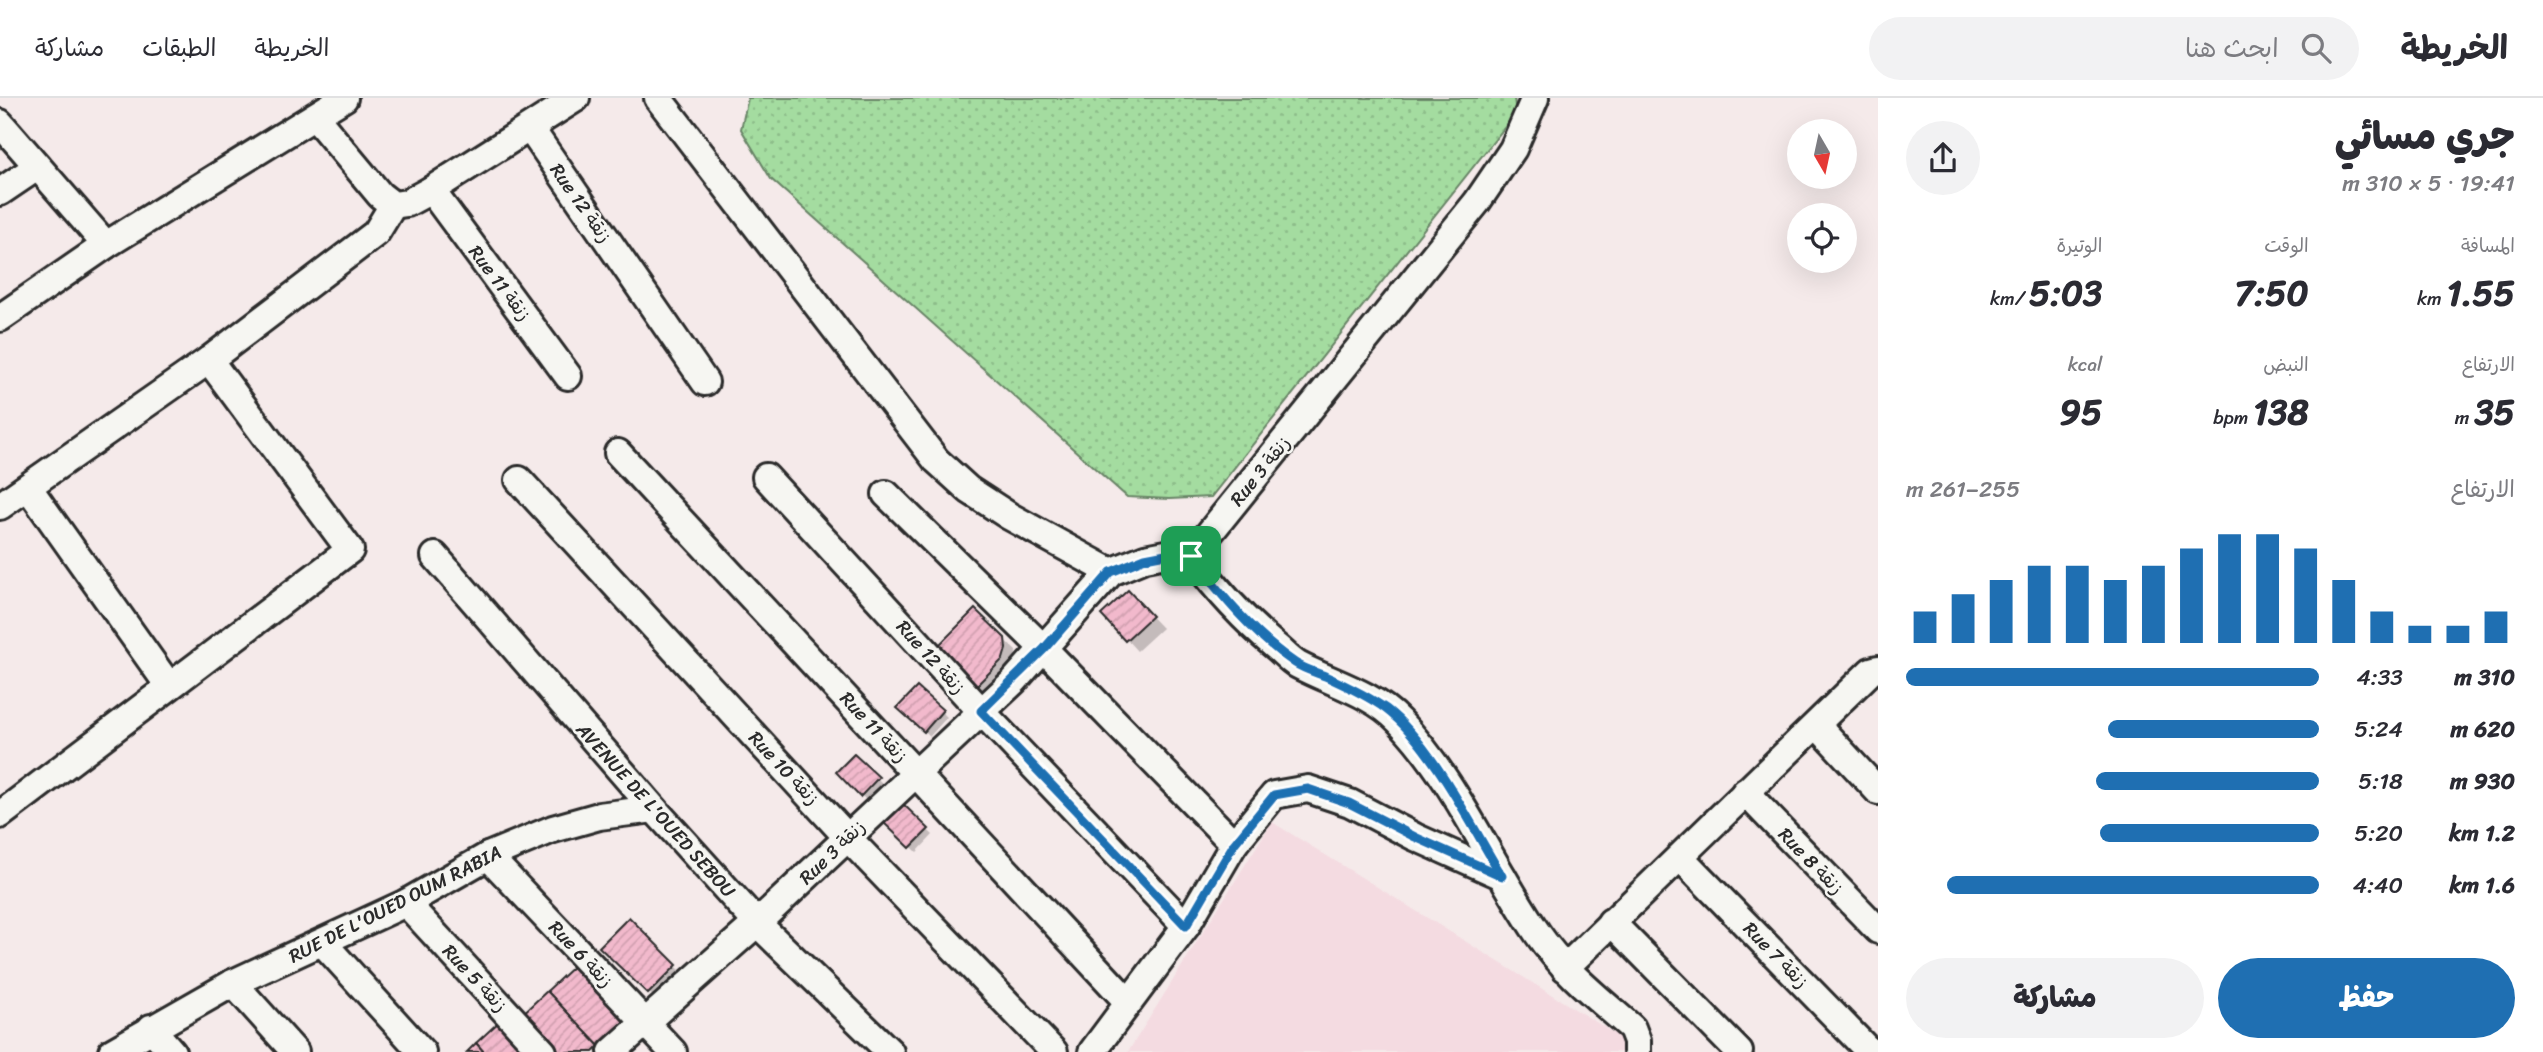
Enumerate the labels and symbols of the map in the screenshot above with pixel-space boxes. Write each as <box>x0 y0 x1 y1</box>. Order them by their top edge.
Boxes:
north arrow <box>1787 119 1857 189</box>
street label: Rue 12 زنقة <box>541 156 621 250</box>
street label: Rue 11 زنقة <box>460 238 540 328</box>
street label: Rue 3 زنقة <box>1221 428 1299 514</box>
pin <box>1161 526 1221 586</box>
street label: Rue 12 زنقة <box>888 612 974 702</box>
street label: Rue 11 زنقة <box>832 683 916 771</box>
street label: AVENUE DE L'OUED SEBOU <box>567 714 745 906</box>
street label: Rue 10 زنقة <box>740 723 828 813</box>
street label: Rue 3 زنقة <box>791 811 873 893</box>
street label: Rue 8 زنقة <box>1770 819 1852 903</box>
street label: RUE DE L'OUED OUM RABIA <box>283 836 507 972</box>
street label: Rue 6 زنقة <box>541 912 621 996</box>
street label: Rue 7 زنقة <box>1735 914 1817 996</box>
street label: Rue 5 زنقة <box>434 936 516 1020</box>

